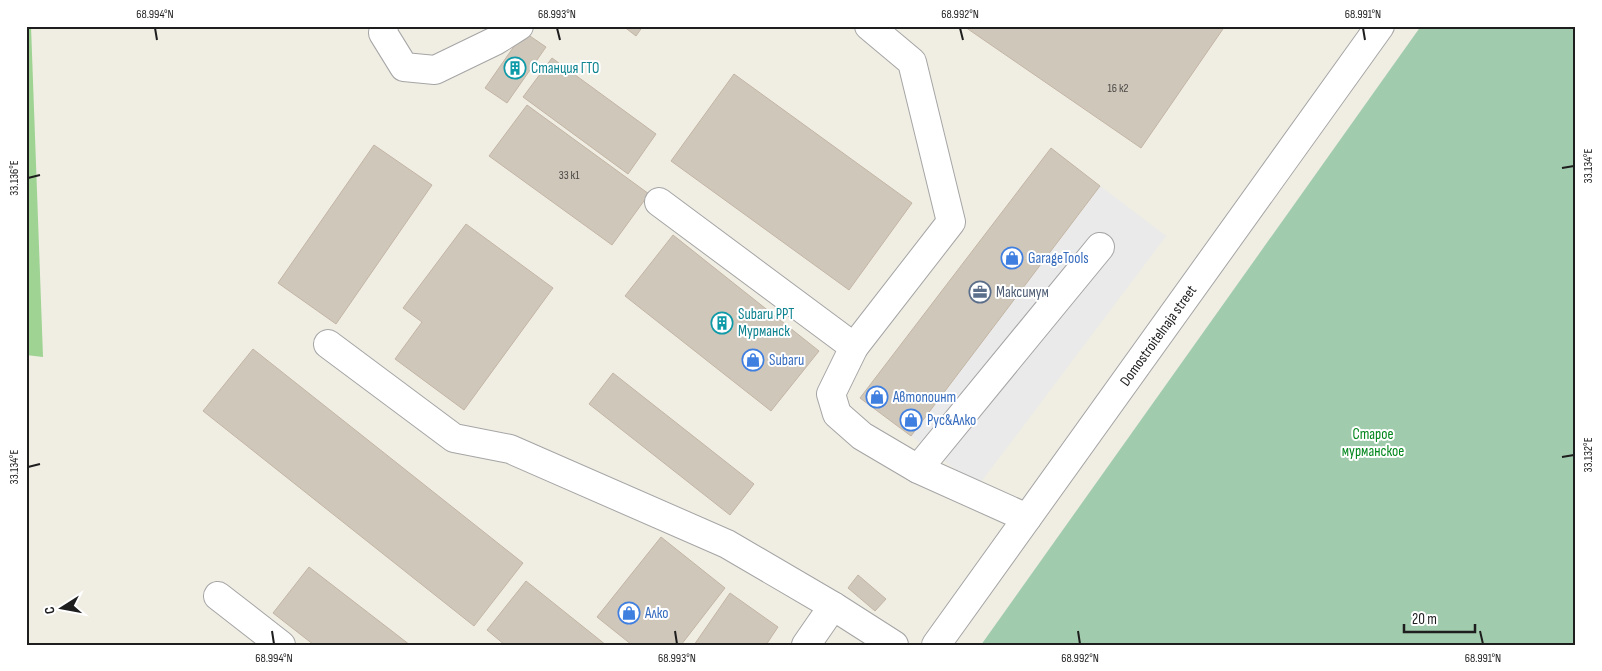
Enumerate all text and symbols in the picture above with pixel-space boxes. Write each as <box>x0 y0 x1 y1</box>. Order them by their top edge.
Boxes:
text: 68.994°N <box>136 7 174 22</box>
text: 68.993°N <box>538 7 576 22</box>
text: 68.992°N <box>941 7 979 22</box>
text: 68.991°N <box>1345 7 1381 22</box>
building icon: Станция ГТО <box>503 56 527 80</box>
place label: Станция ГТО <box>531 59 600 78</box>
house number: 16 к2 <box>1108 81 1128 96</box>
text: 33.134°E <box>1581 149 1596 183</box>
text: 33.136°E <box>7 160 22 196</box>
house number: 33 к1 <box>559 168 580 183</box>
shop icon: GarageTools <box>1000 246 1024 270</box>
place label: GarageTools <box>1028 249 1089 268</box>
office icon: Максимум <box>968 280 992 304</box>
street label: Domostroitelnaja street <box>1116 281 1201 390</box>
place label: Максимум <box>996 283 1049 302</box>
place label: Subaru РРТ Мурманск <box>738 305 794 341</box>
building icon: Subaru РРТ Мурманск <box>710 311 734 335</box>
shop icon: Subaru <box>741 348 765 372</box>
place label: Subaru <box>769 351 804 370</box>
shop icon: Автопоинт <box>865 385 889 409</box>
place label: Автопоинт <box>892 388 956 407</box>
shop icon: Рус&Алко <box>899 408 923 432</box>
place label: Рус&Алко <box>927 411 976 430</box>
park label: Старое мурманское <box>1342 425 1404 461</box>
text: 33.132°E <box>1581 437 1596 473</box>
text: 33.134°E <box>7 450 22 484</box>
north arrow <box>38 584 88 634</box>
shop icon: Алко <box>617 601 641 625</box>
scale bar <box>1404 601 1476 633</box>
place label: Алко <box>644 604 669 623</box>
text: С <box>41 605 59 616</box>
text: 20 m <box>1412 610 1437 629</box>
text: 68.994°N <box>255 651 293 666</box>
text: 68.993°N <box>658 651 696 666</box>
text: 68.992°N <box>1061 651 1099 666</box>
text: 68.991°N <box>1465 651 1501 666</box>

